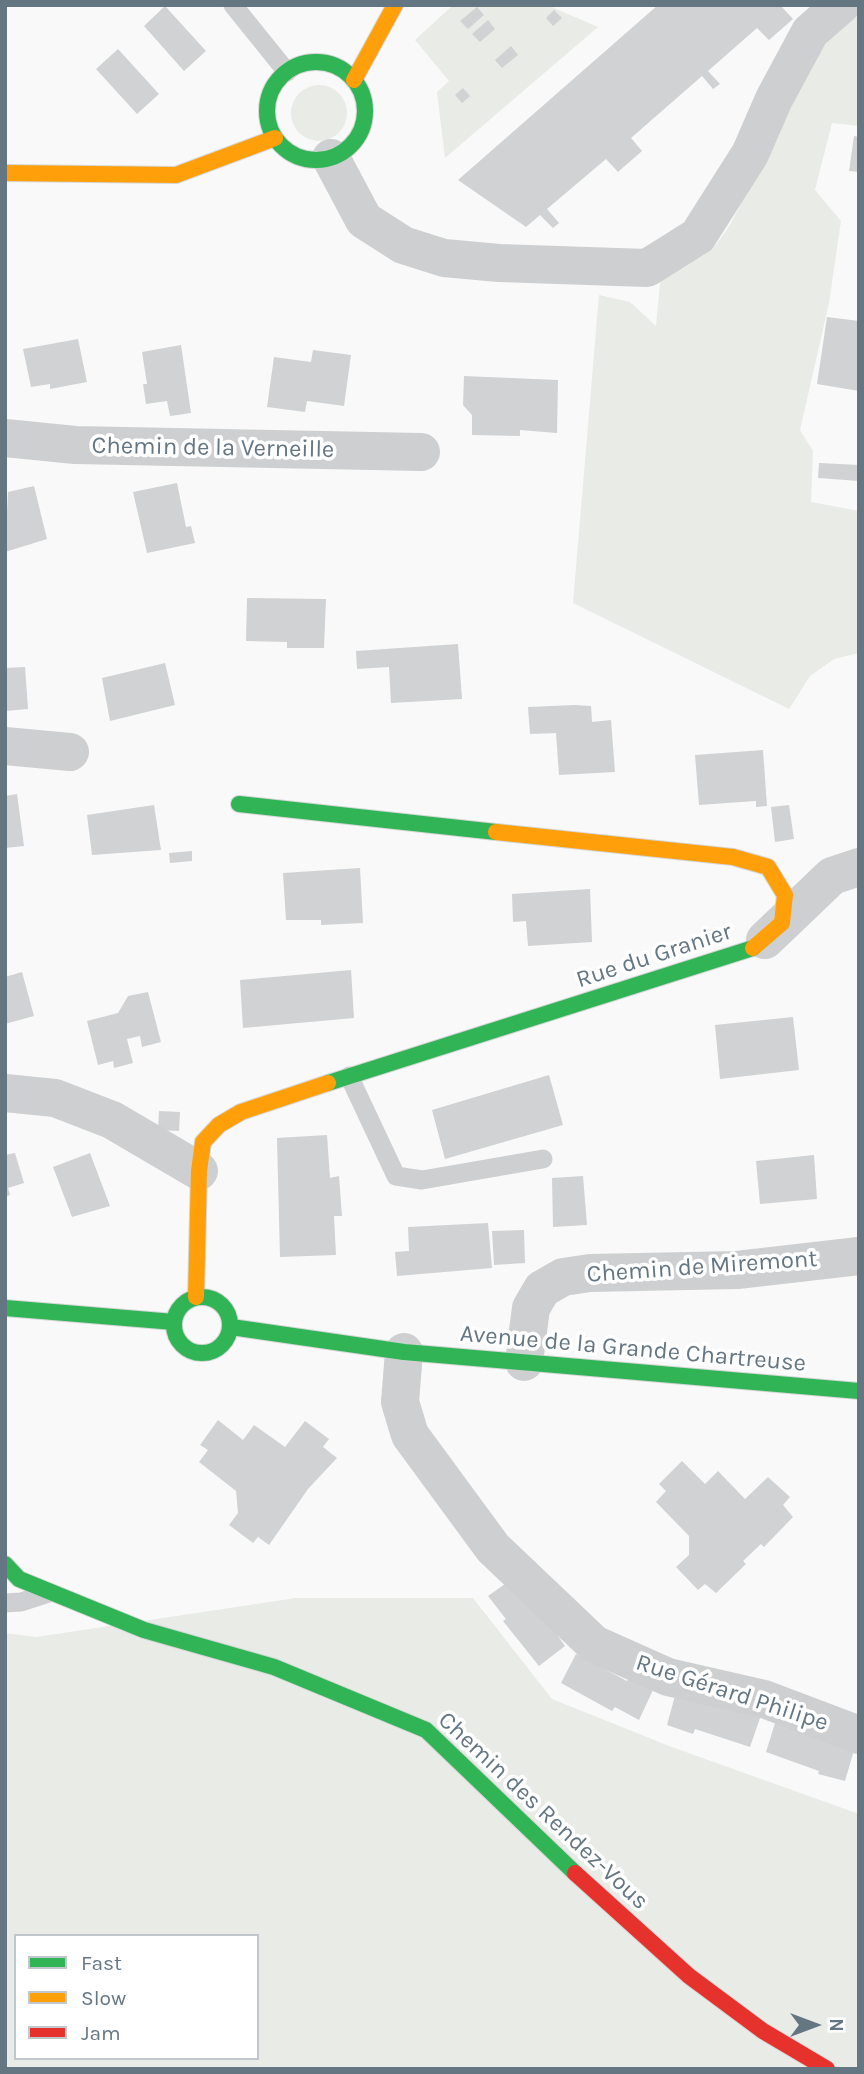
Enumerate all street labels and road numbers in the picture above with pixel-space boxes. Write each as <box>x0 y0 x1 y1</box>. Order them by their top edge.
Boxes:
street label: Chemin de la Verneille <box>91 431 335 465</box>
street label: Rue du Granier <box>573 917 735 995</box>
street label: Chemin de Miremont <box>586 1245 818 1289</box>
street label: Avenue de la Grande Chartreuse <box>459 1320 807 1378</box>
street label: Rue Gérard Philipe <box>632 1648 832 1738</box>
street label: Chemin des Rendez-Vous <box>432 1706 654 1916</box>

